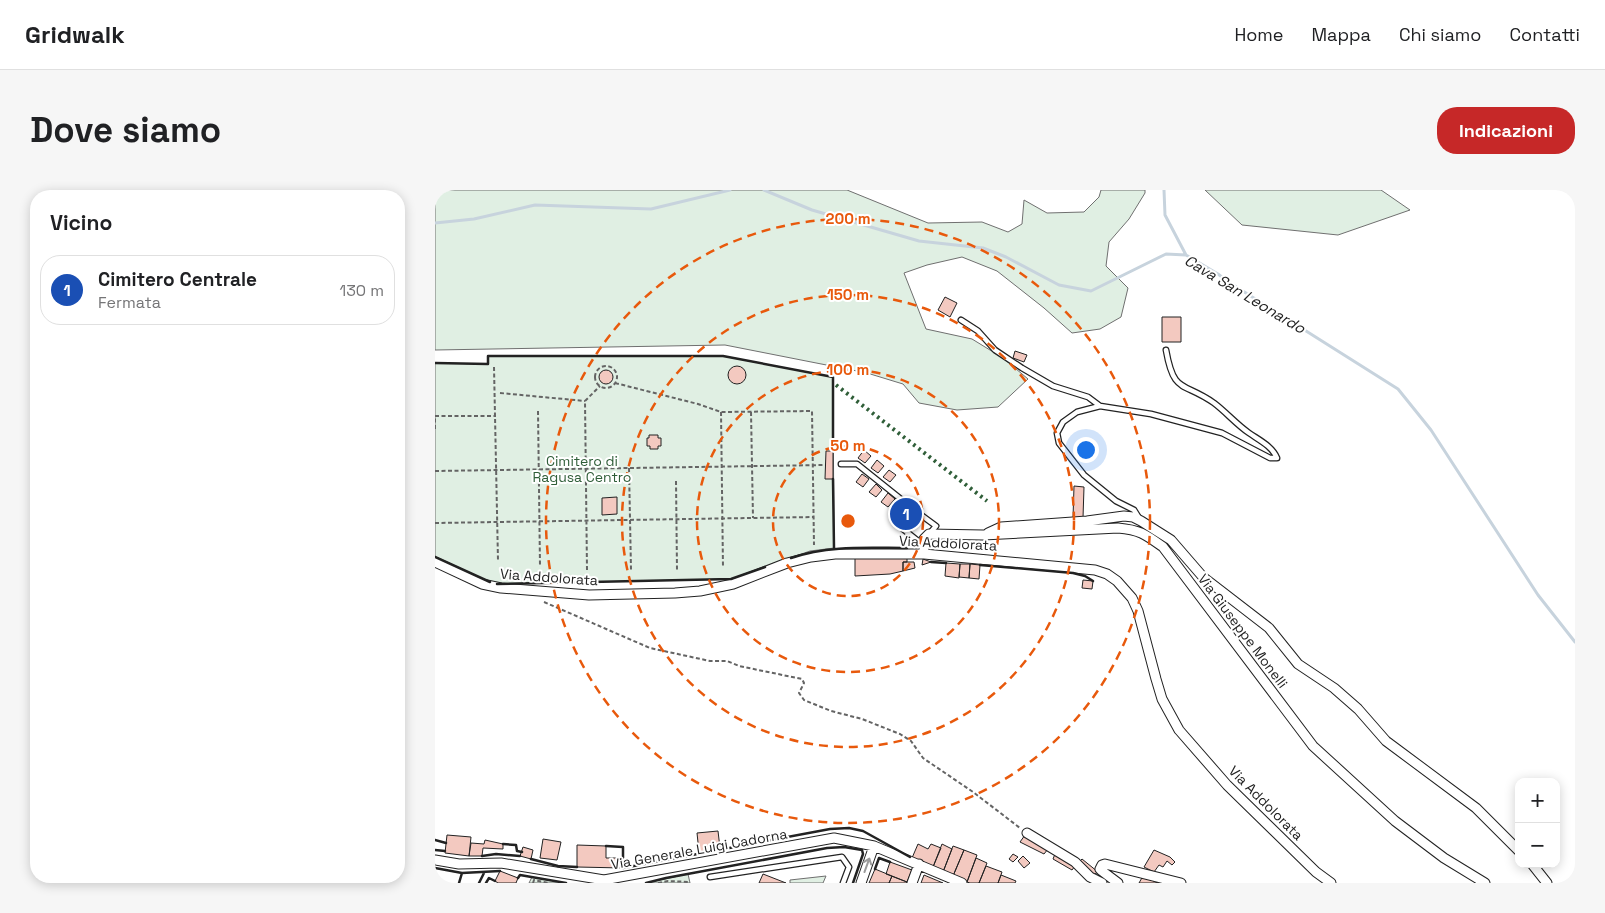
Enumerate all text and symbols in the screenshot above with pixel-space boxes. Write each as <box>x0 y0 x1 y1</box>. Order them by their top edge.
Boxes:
text: Gridwalk <box>25 19 125 50</box>
text: Home <box>1234 23 1284 46</box>
text: Mappa <box>1312 23 1371 46</box>
text: Chi siamo <box>1399 23 1481 46</box>
text: Contatti <box>1509 23 1580 46</box>
button: Indicazioni <box>1437 107 1575 154</box>
text: Dove siamo <box>30 108 221 152</box>
text: Vicino <box>50 209 112 236</box>
text: 200 m <box>826 209 870 228</box>
water label: Cava San Leonardo <box>1181 250 1309 338</box>
text: Cimitero Centrale <box>98 267 257 292</box>
text: 1 <box>63 280 71 301</box>
text: 130 m <box>340 280 384 301</box>
text: 150 m <box>827 285 869 304</box>
text: Fermata <box>98 292 161 313</box>
text: 100 m <box>827 360 869 379</box>
text: 50 m <box>830 436 866 455</box>
your location <box>1073 437 1099 463</box>
park label: Cimitero di Ragusa Centro <box>533 452 632 486</box>
pin: 1 <box>890 495 922 533</box>
centre of rings <box>839 512 857 530</box>
street label: Via Addolorata <box>898 531 998 555</box>
street label: Via Addolorata <box>499 565 599 589</box>
street label: Via Giuseppe Monelli <box>1194 570 1292 692</box>
street label: Via Addolorata <box>1225 762 1307 844</box>
map controls <box>1515 778 1560 868</box>
button: + <box>1515 778 1560 823</box>
button: − <box>1515 823 1560 868</box>
street label: Via Generale Luigi Cadorna <box>610 825 788 873</box>
one-way arrow <box>863 857 872 873</box>

